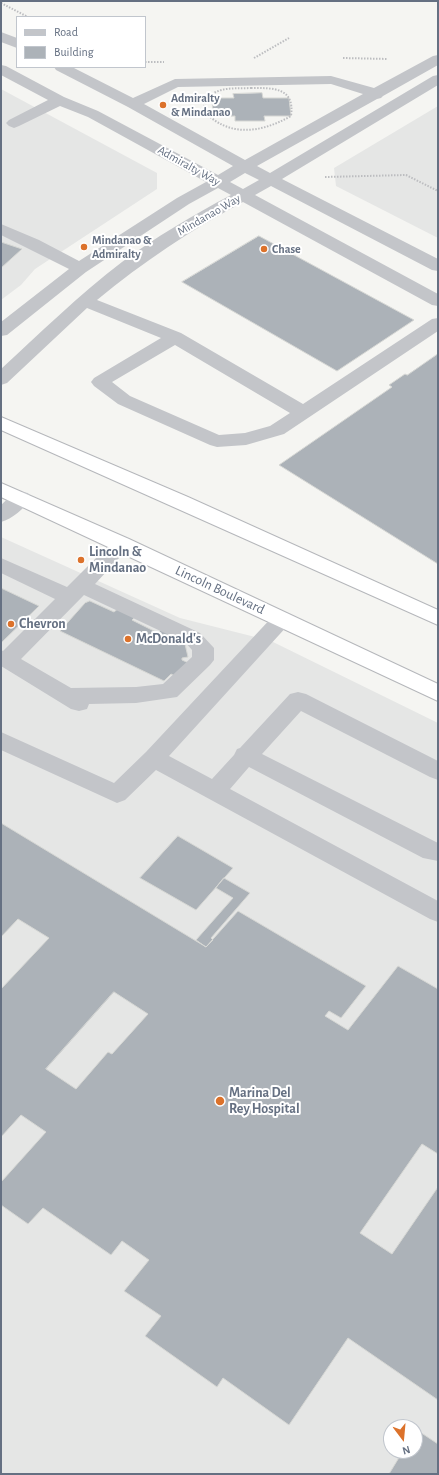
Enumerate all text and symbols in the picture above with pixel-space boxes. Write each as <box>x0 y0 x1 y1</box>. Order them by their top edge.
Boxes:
legend <box>16 16 146 68</box>
text: Road <box>54 26 78 38</box>
text: Building <box>54 46 94 58</box>
place label: Admiralty & Mindanao <box>171 91 230 119</box>
marker: Admiralty & Mindanao <box>158 100 168 110</box>
street label: Admiralty Way <box>155 143 223 189</box>
street label: Mindanao Way <box>175 191 243 239</box>
place label: Mindanao & Admiralty <box>92 233 151 261</box>
marker: Mindanao & Admiralty <box>79 242 89 252</box>
place label: Chase <box>272 242 301 256</box>
marker: Chase <box>259 244 269 254</box>
place label: Lincoln & Mindanao <box>89 544 146 576</box>
marker: Lincoln & Mindanao <box>76 555 86 565</box>
street label: Lincoln Boulevard <box>173 562 267 618</box>
place label: Chevron <box>19 616 66 632</box>
marker: Chevron <box>6 619 16 629</box>
place label: McDonald's <box>136 631 201 647</box>
marker: McDonald's <box>123 634 133 644</box>
place label: Marina Del Rey Hospital <box>229 1085 300 1118</box>
marker: Marina Del Rey Hospital <box>214 1095 226 1107</box>
north arrow <box>383 1419 423 1459</box>
text: N <box>401 1444 411 1456</box>

